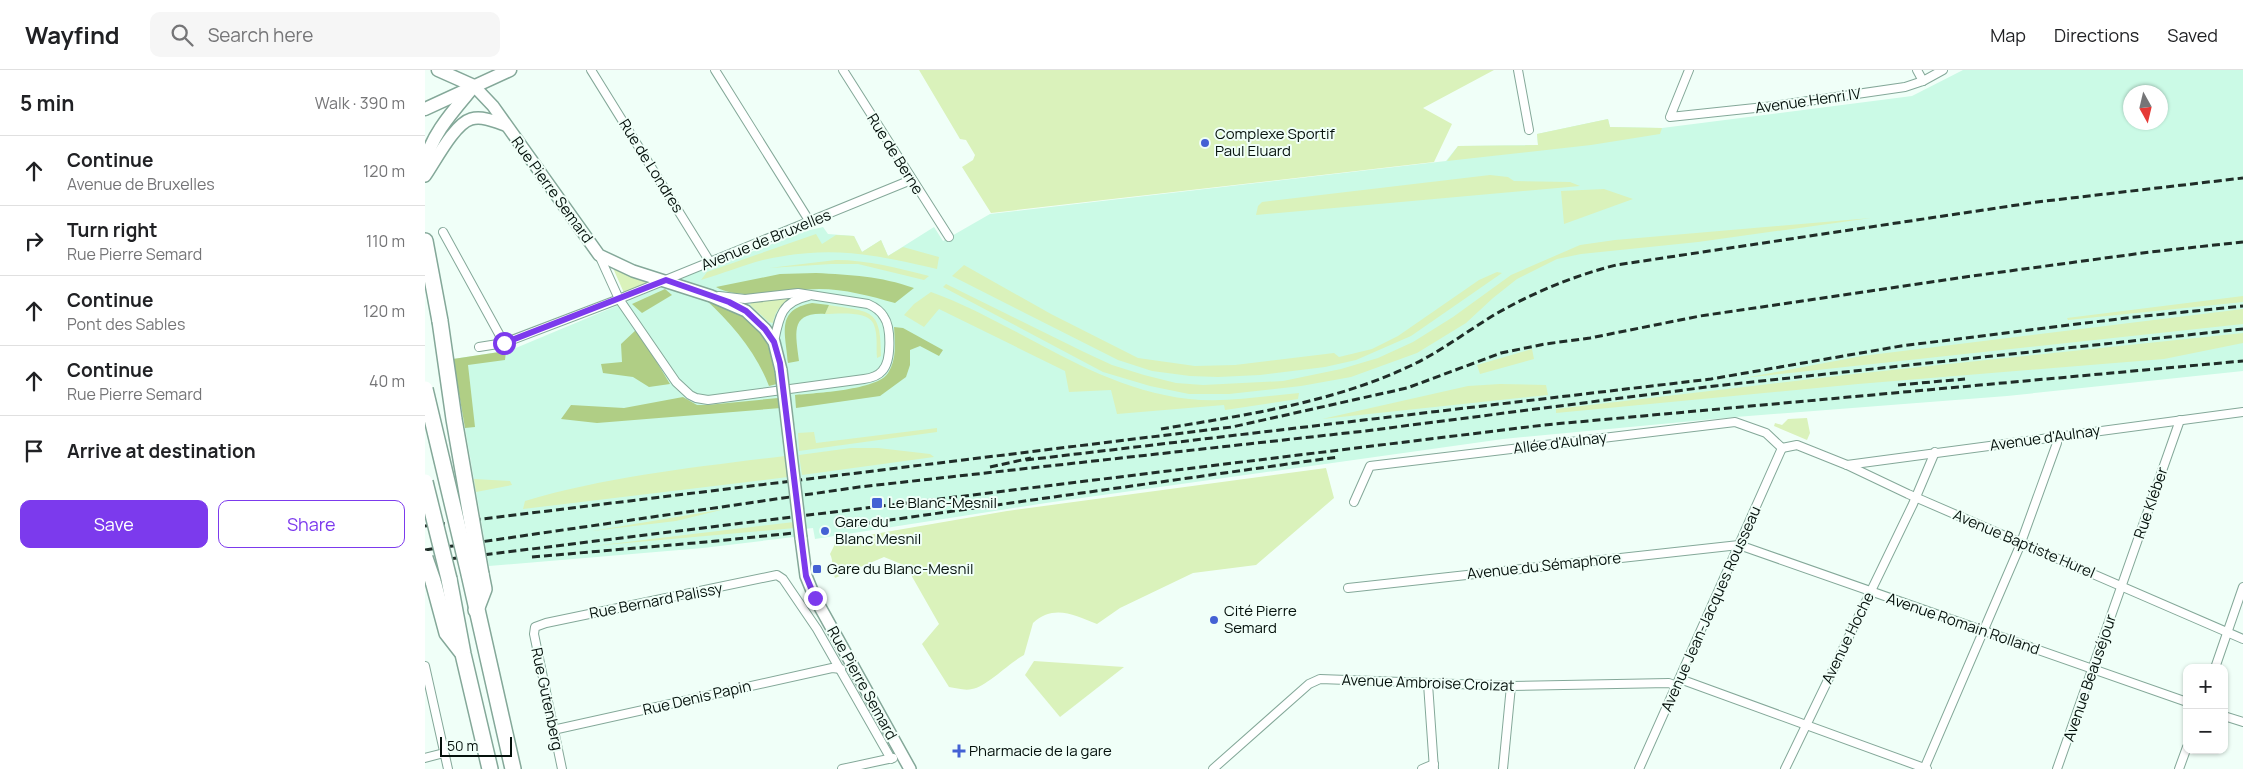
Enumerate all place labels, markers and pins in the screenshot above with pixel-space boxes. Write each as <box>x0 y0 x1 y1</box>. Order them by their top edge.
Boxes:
place label: Complexe Sportif Paul Eluard <box>1215 123 1335 161</box>
marker: Complexe Sportif Paul Eluard <box>1199 137 1211 149</box>
place label: Le Blanc-Mesnil <box>888 492 997 513</box>
marker: Le Blanc-Mesnil <box>870 496 884 510</box>
place label: Gare du Blanc Mesnil <box>835 511 921 549</box>
marker: Gare du Blanc Mesnil <box>819 525 831 537</box>
place label: Gare du Blanc-Mesnil <box>827 558 973 579</box>
marker: Gare du Blanc-Mesnil <box>811 563 823 575</box>
place label: Cité Pierre Semard <box>1224 600 1297 638</box>
marker: Cité Pierre Semard <box>1208 614 1220 626</box>
place label: Pharmacie de la gare <box>969 740 1112 761</box>
marker: Pharmacie de la gare <box>953 745 965 757</box>

